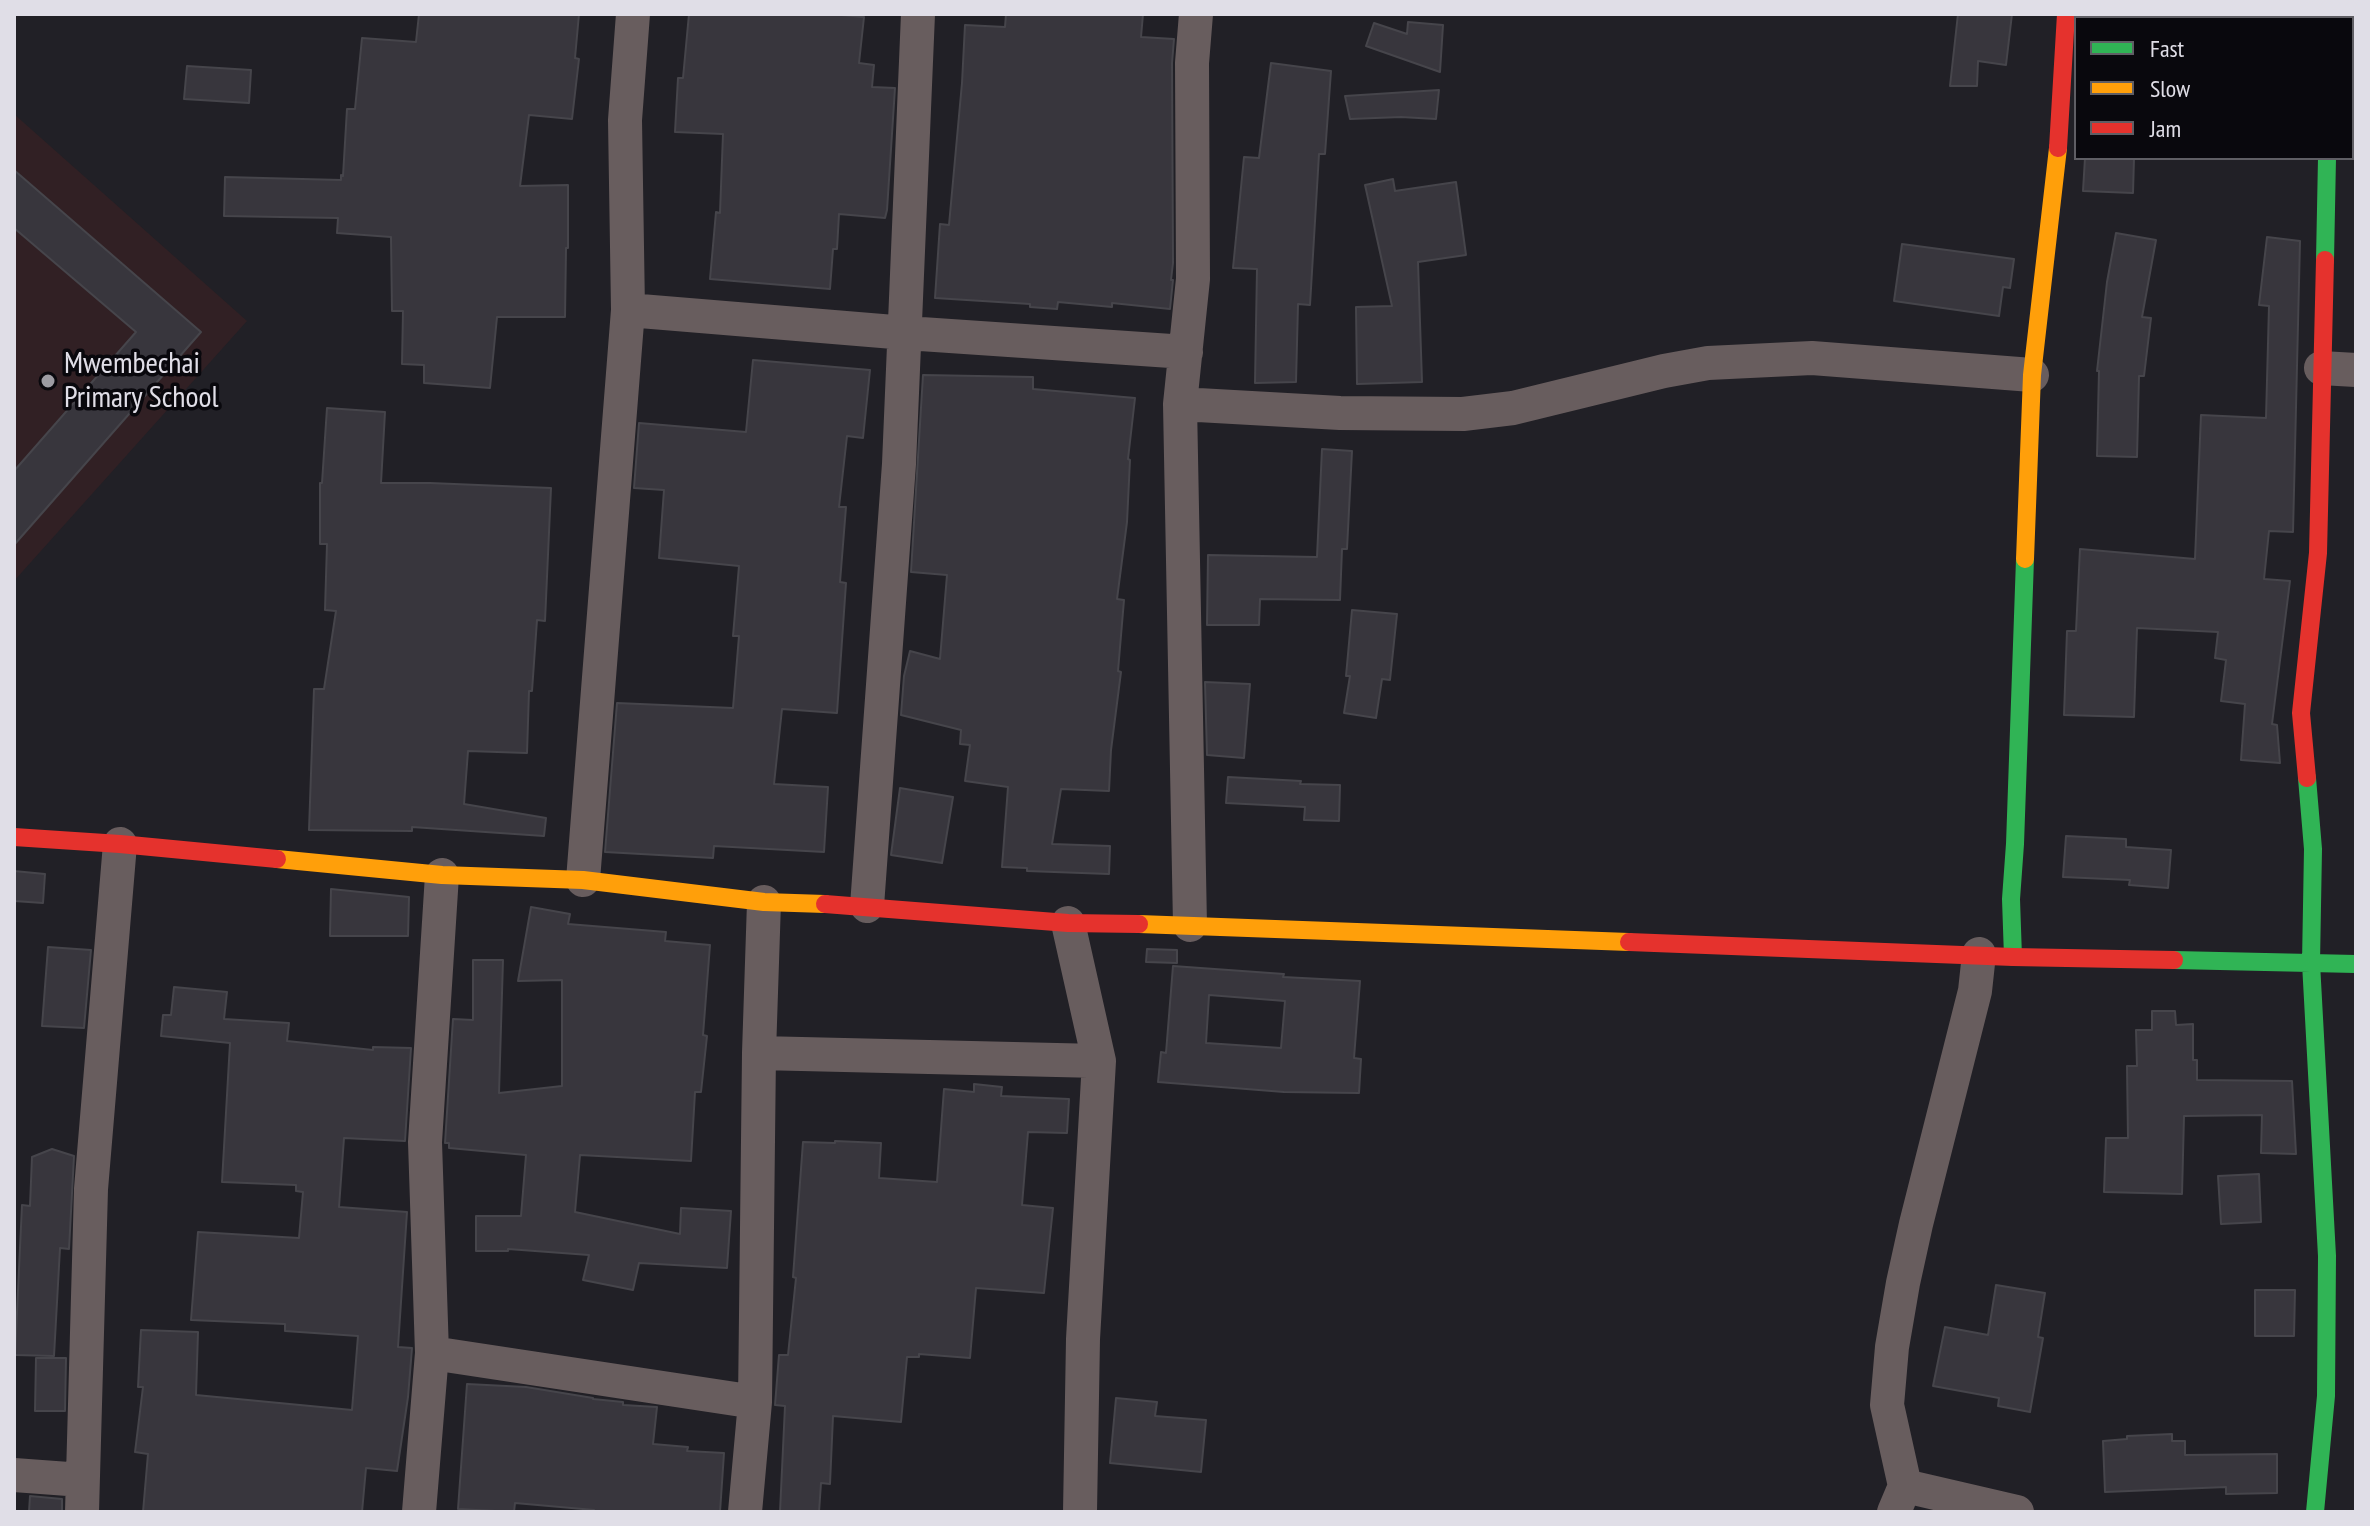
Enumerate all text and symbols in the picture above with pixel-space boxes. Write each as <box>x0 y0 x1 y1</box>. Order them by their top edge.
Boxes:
legend <box>2074 16 2354 160</box>
text: Fast <box>2150 33 2184 64</box>
text: Slow <box>2150 73 2190 104</box>
text: Jam <box>2150 113 2181 144</box>
place label: Mwembechai Primary School <box>64 346 218 416</box>
marker: Mwembechai Primary School <box>39 372 57 390</box>

